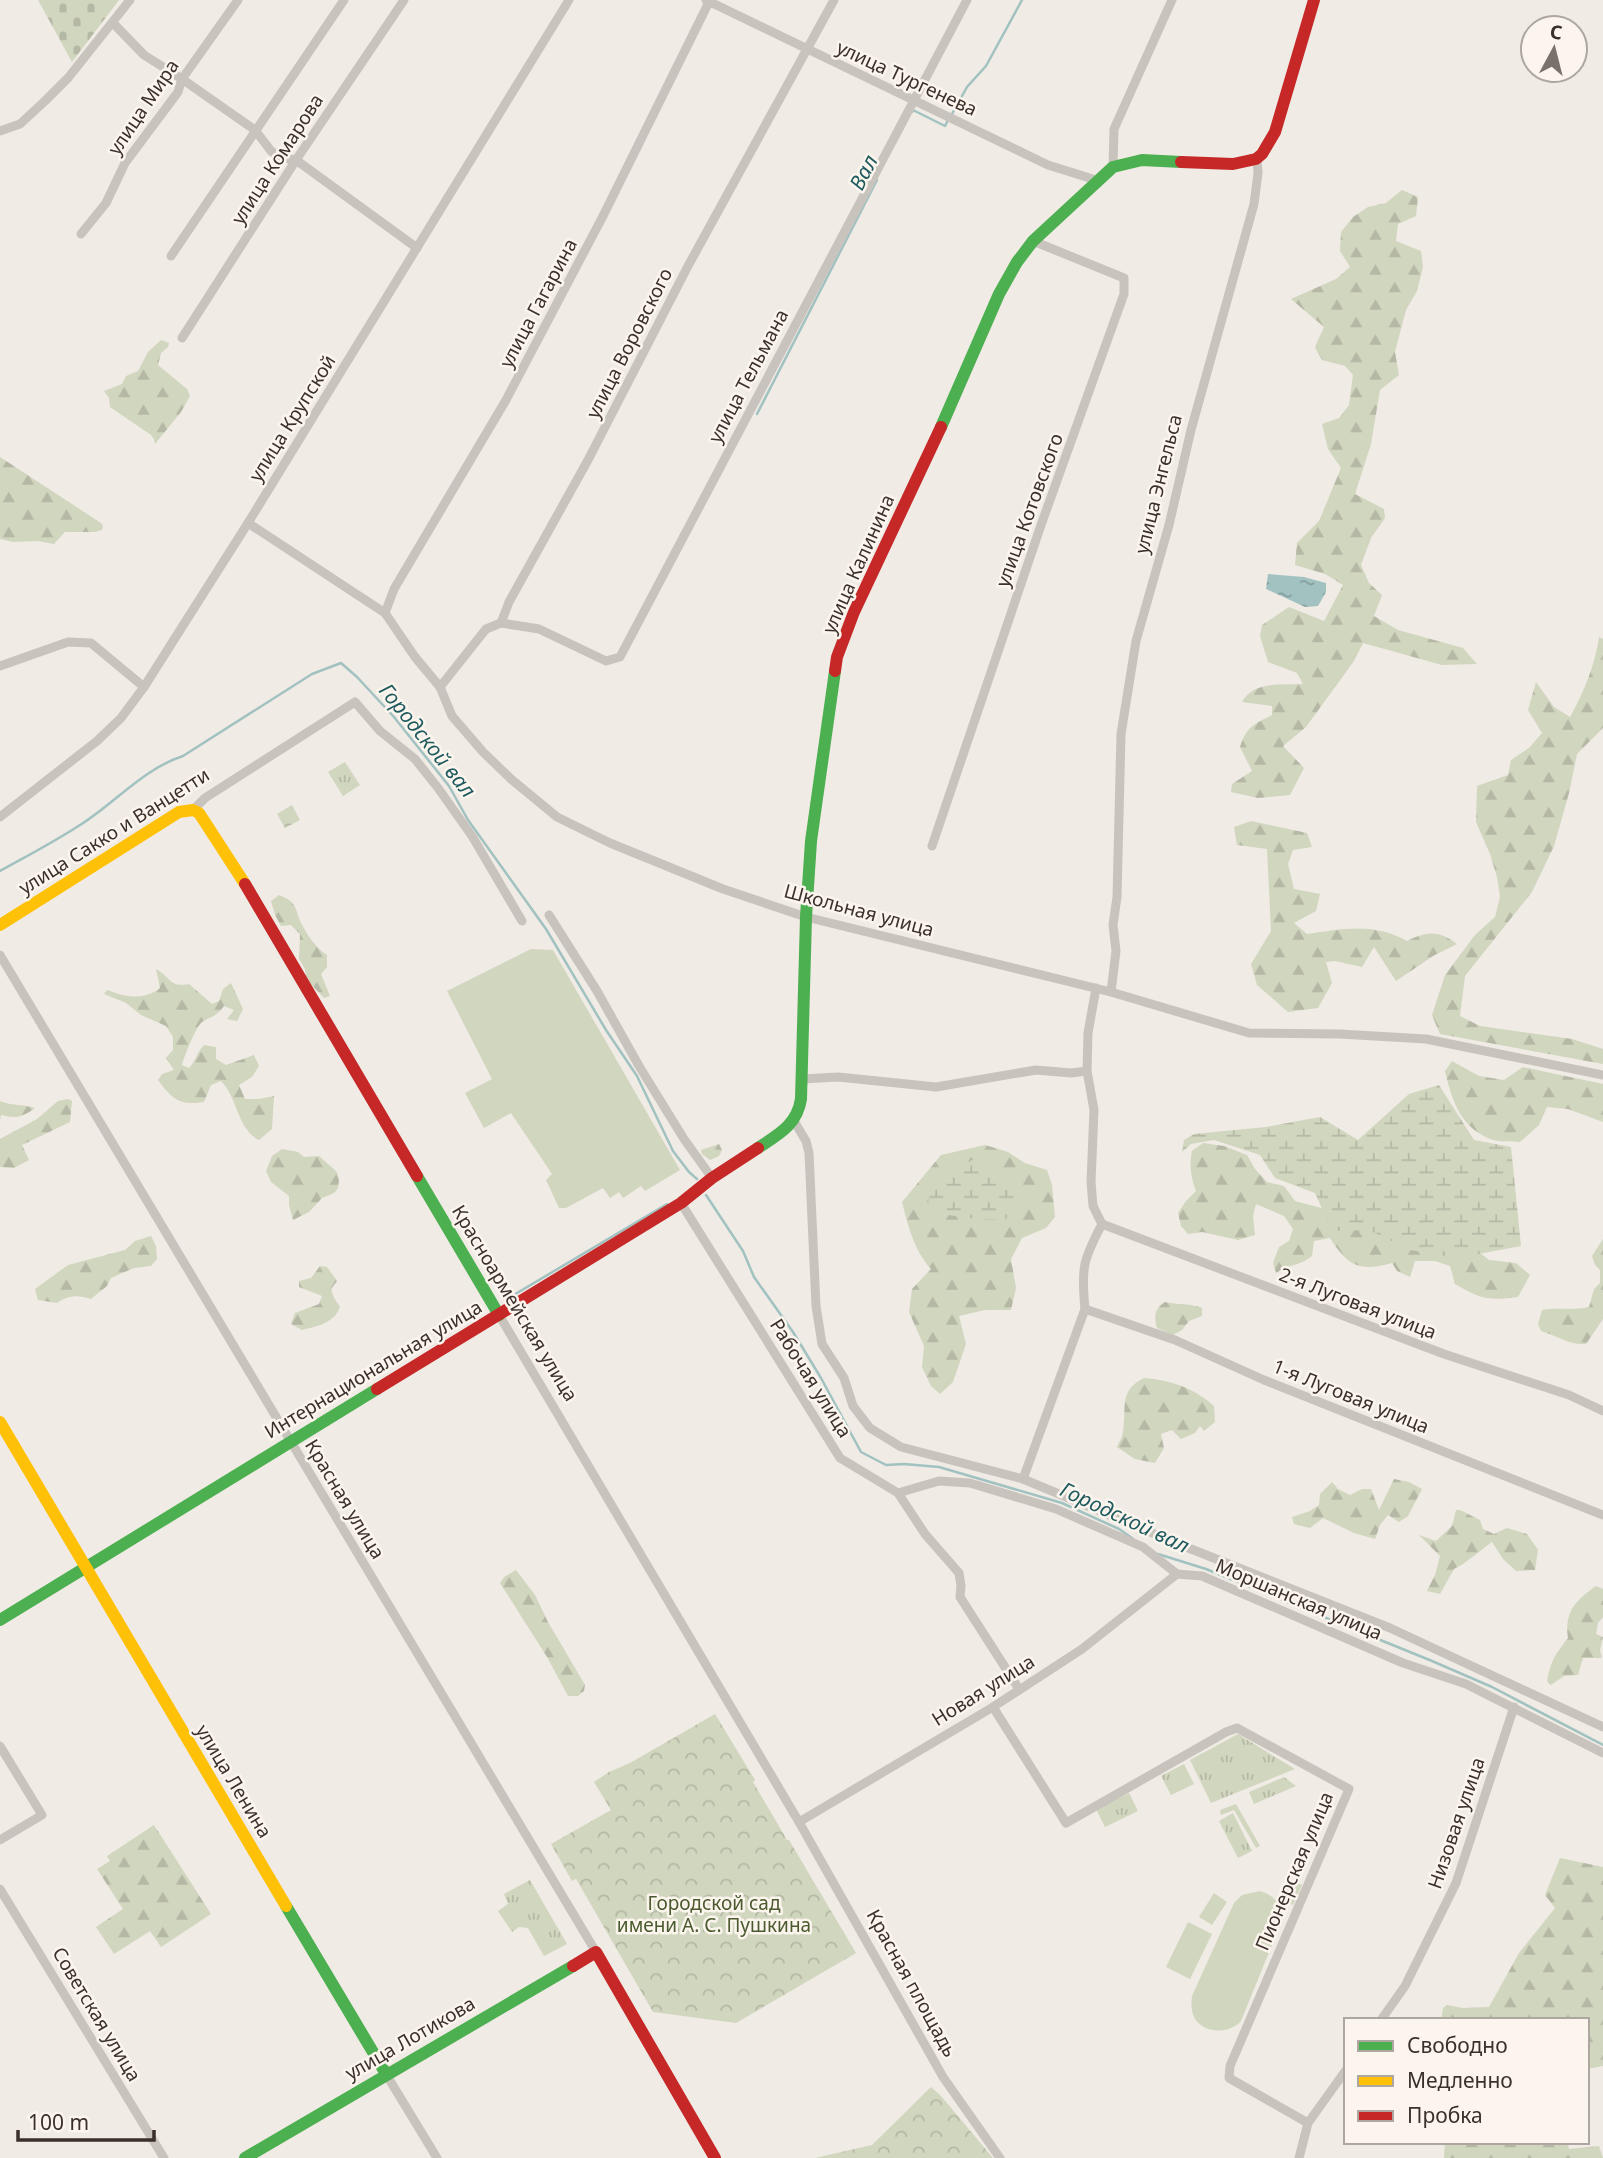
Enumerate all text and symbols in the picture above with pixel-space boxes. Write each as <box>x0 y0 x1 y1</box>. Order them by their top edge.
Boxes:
north arrow <box>1519 14 1589 84</box>
text: С <box>1548 18 1564 46</box>
street label: улица Тургенева <box>833 34 981 122</box>
street label: улица Мира <box>101 54 185 160</box>
street label: улица Комарова <box>225 89 329 229</box>
water label: Вал <box>842 149 884 194</box>
street label: улица Гагарина <box>493 234 583 372</box>
street label: улица Воровского <box>580 263 678 423</box>
street label: улица Тельмана <box>702 305 794 447</box>
street label: улица Крупской <box>243 350 341 486</box>
street label: улица Энгельса <box>1128 412 1188 556</box>
street label: улица Котовского <box>989 430 1069 590</box>
street label: улица Калинина <box>816 490 900 638</box>
water label: Городской вал <box>373 677 483 803</box>
street label: улица Сакко и Ванцетти <box>14 762 214 900</box>
street label: Школьная улица <box>781 877 937 943</box>
street label: Красноармейская улица <box>446 1200 584 1406</box>
street label: 2-я Луговая улица <box>1276 1261 1440 1345</box>
street label: Интернациональная улица <box>259 1294 487 1444</box>
street label: Рабочая улица <box>764 1314 858 1442</box>
street label: 1-я Луговая улица <box>1269 1353 1433 1439</box>
street label: Красная улица <box>299 1434 391 1564</box>
water label: Городской вал <box>1056 1475 1194 1559</box>
street label: Моршанская улица <box>1212 1552 1386 1646</box>
street label: Новая улица <box>927 1648 1039 1732</box>
street label: улица Ленина <box>190 1719 278 1843</box>
street label: Низовая улица <box>1421 1754 1491 1892</box>
street label: Пионерская улица <box>1249 1788 1339 1954</box>
park label: Городской сад имени А. С. Пушкина <box>617 1890 811 1938</box>
street label: Красная площадь <box>861 1905 963 2061</box>
street label: Советская улица <box>47 1942 147 2086</box>
street label: улица Лотикова <box>340 1990 480 2086</box>
legend <box>1344 2018 1589 2144</box>
text: Свободно <box>1407 2031 1508 2059</box>
text: Медленно <box>1407 2066 1513 2094</box>
scale bar <box>18 2098 154 2142</box>
text: Пробка <box>1407 2101 1483 2129</box>
text: 100 m <box>28 2108 89 2136</box>

